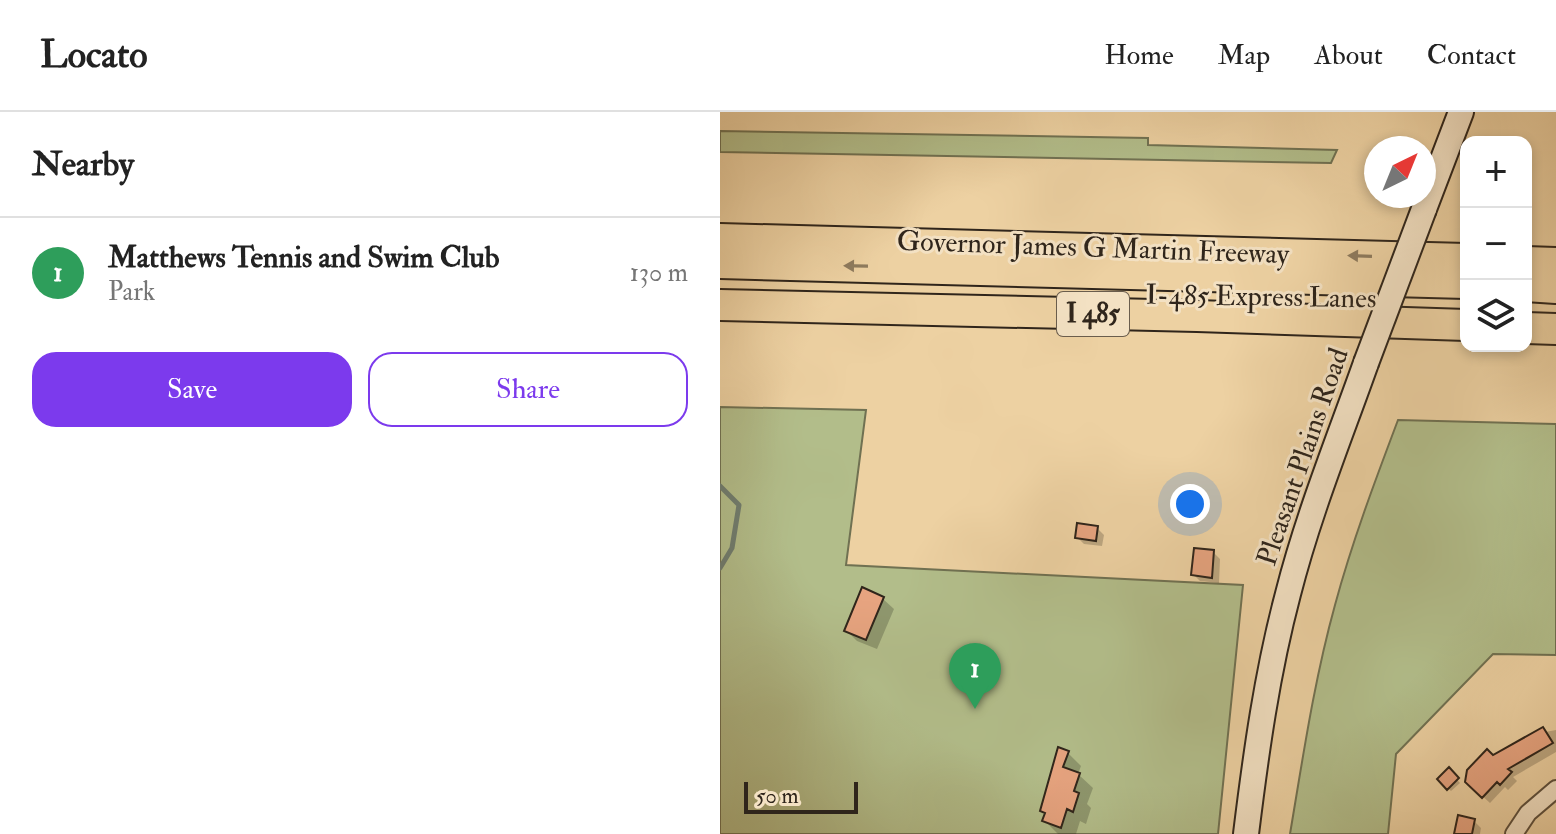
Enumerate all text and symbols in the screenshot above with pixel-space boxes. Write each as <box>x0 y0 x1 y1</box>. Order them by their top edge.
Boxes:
text: Locato <box>40 31 147 79</box>
text: Home <box>1104 38 1174 73</box>
text: Map <box>1218 38 1270 73</box>
text: About <box>1314 38 1383 73</box>
text: Contact <box>1427 38 1516 73</box>
north arrow <box>1364 136 1436 208</box>
map controls <box>1460 136 1532 352</box>
button: + <box>1460 136 1532 208</box>
text: Nearby <box>32 143 134 186</box>
button: − <box>1460 208 1532 280</box>
street label: Governor James G Martin Freeway <box>896 224 1290 272</box>
text: Matthews Tennis and Swim Club <box>108 239 499 276</box>
one-way arrow <box>1347 249 1372 262</box>
text: 1 <box>53 257 63 289</box>
text: 130 m <box>630 257 688 289</box>
one-way arrow <box>843 260 868 272</box>
text: Park <box>108 276 155 308</box>
street label: I-485 Express Lanes <box>1145 277 1377 317</box>
button: layers <box>1460 280 1532 352</box>
road number: I 485 <box>1057 292 1129 336</box>
street label: Pleasant Plains Road <box>1249 343 1357 570</box>
button: Save <box>32 352 352 427</box>
button: Share <box>368 352 688 427</box>
your location <box>1170 484 1210 524</box>
pin: 1 <box>949 643 1001 709</box>
scale bar <box>744 778 858 814</box>
text: 50 m <box>756 782 798 810</box>

